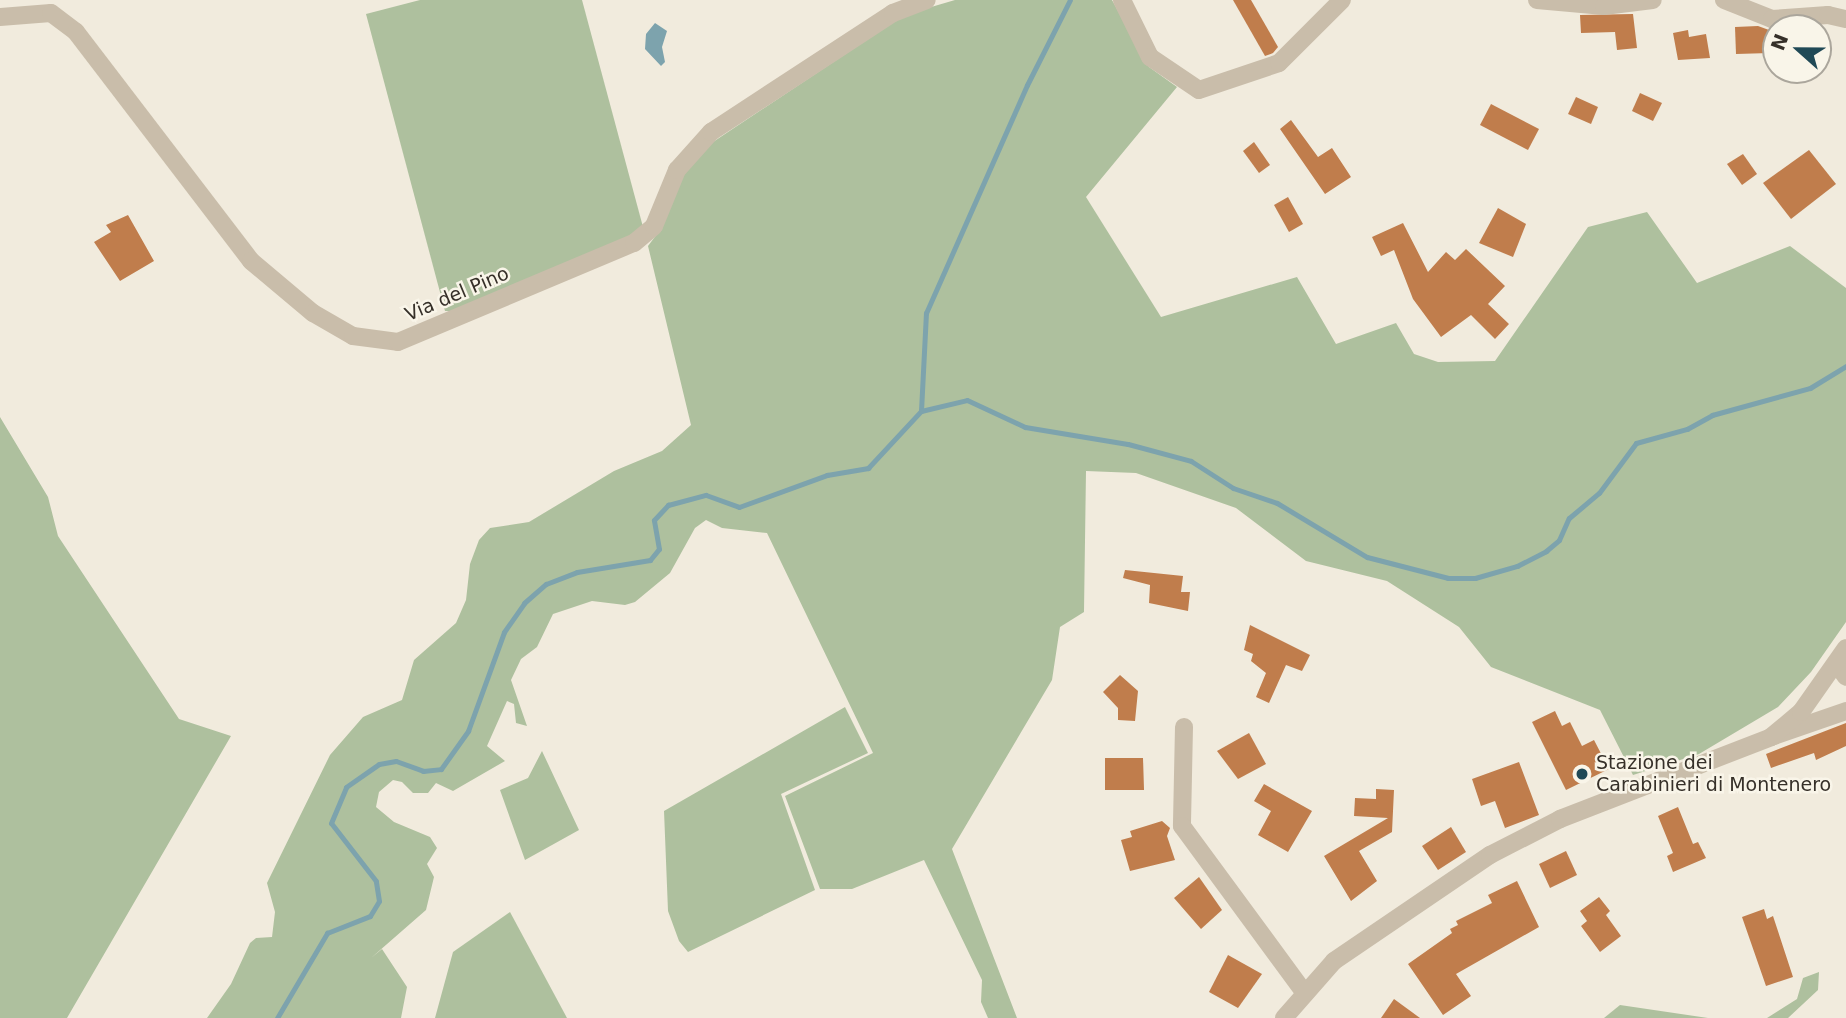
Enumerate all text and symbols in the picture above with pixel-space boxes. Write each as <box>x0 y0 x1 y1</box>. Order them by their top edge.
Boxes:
north arrow <box>1762 14 1832 84</box>
text: N <box>1766 31 1792 54</box>
street label: Via del Pino <box>402 262 512 326</box>
place label: Stazione dei Carabinieri di Montenero <box>1596 752 1831 796</box>
marker: Stazione dei Carabinieri di Montenero <box>1574 766 1590 782</box>

